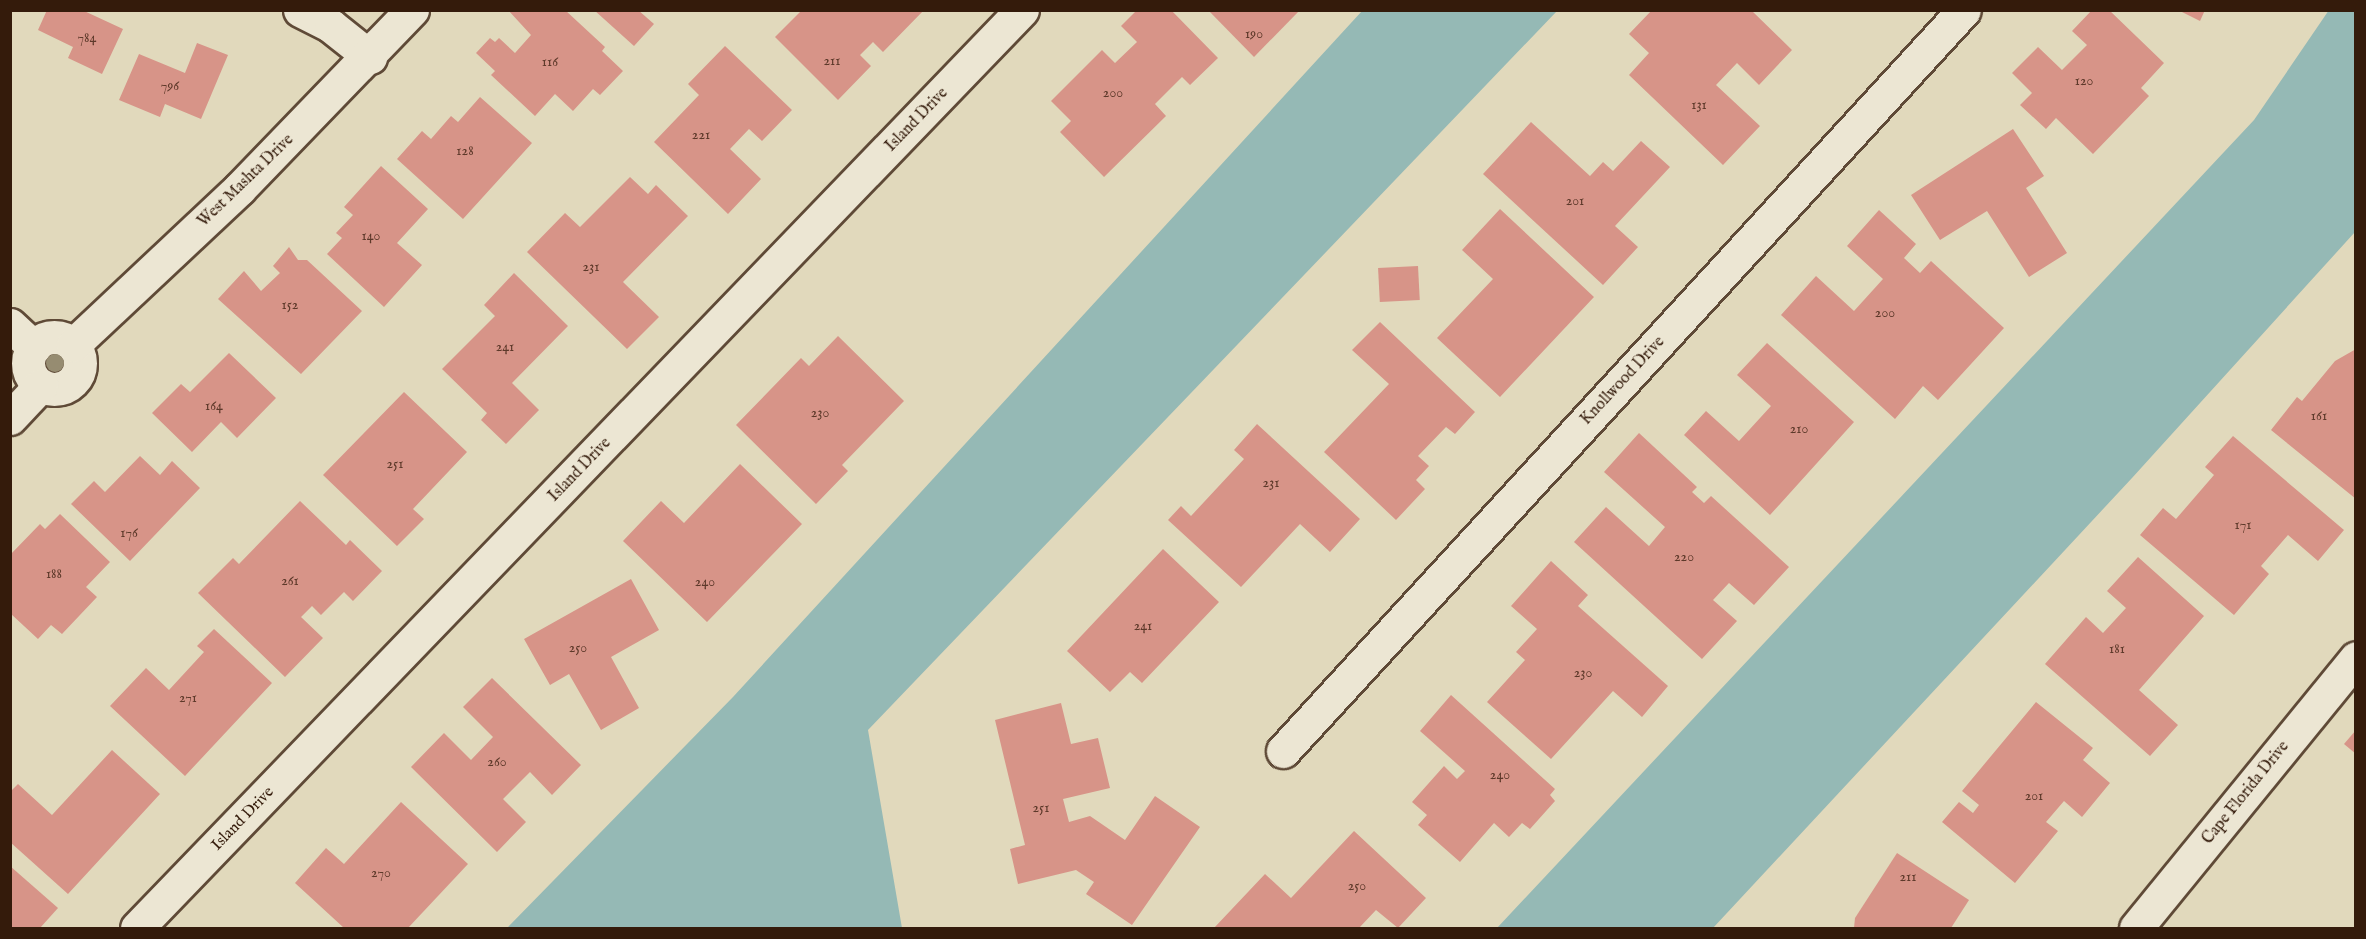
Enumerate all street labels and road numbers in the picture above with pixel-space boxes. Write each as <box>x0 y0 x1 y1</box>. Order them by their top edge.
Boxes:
street label: Island Drive <box>882 84 952 156</box>
street label: West Mashta Drive <box>194 130 298 232</box>
street label: Knollwood Drive <box>1577 333 1669 429</box>
street label: Island Drive <box>545 434 615 506</box>
street label: Cape Florida Drive <box>2199 738 2293 848</box>
street label: Island Drive <box>208 783 278 855</box>

